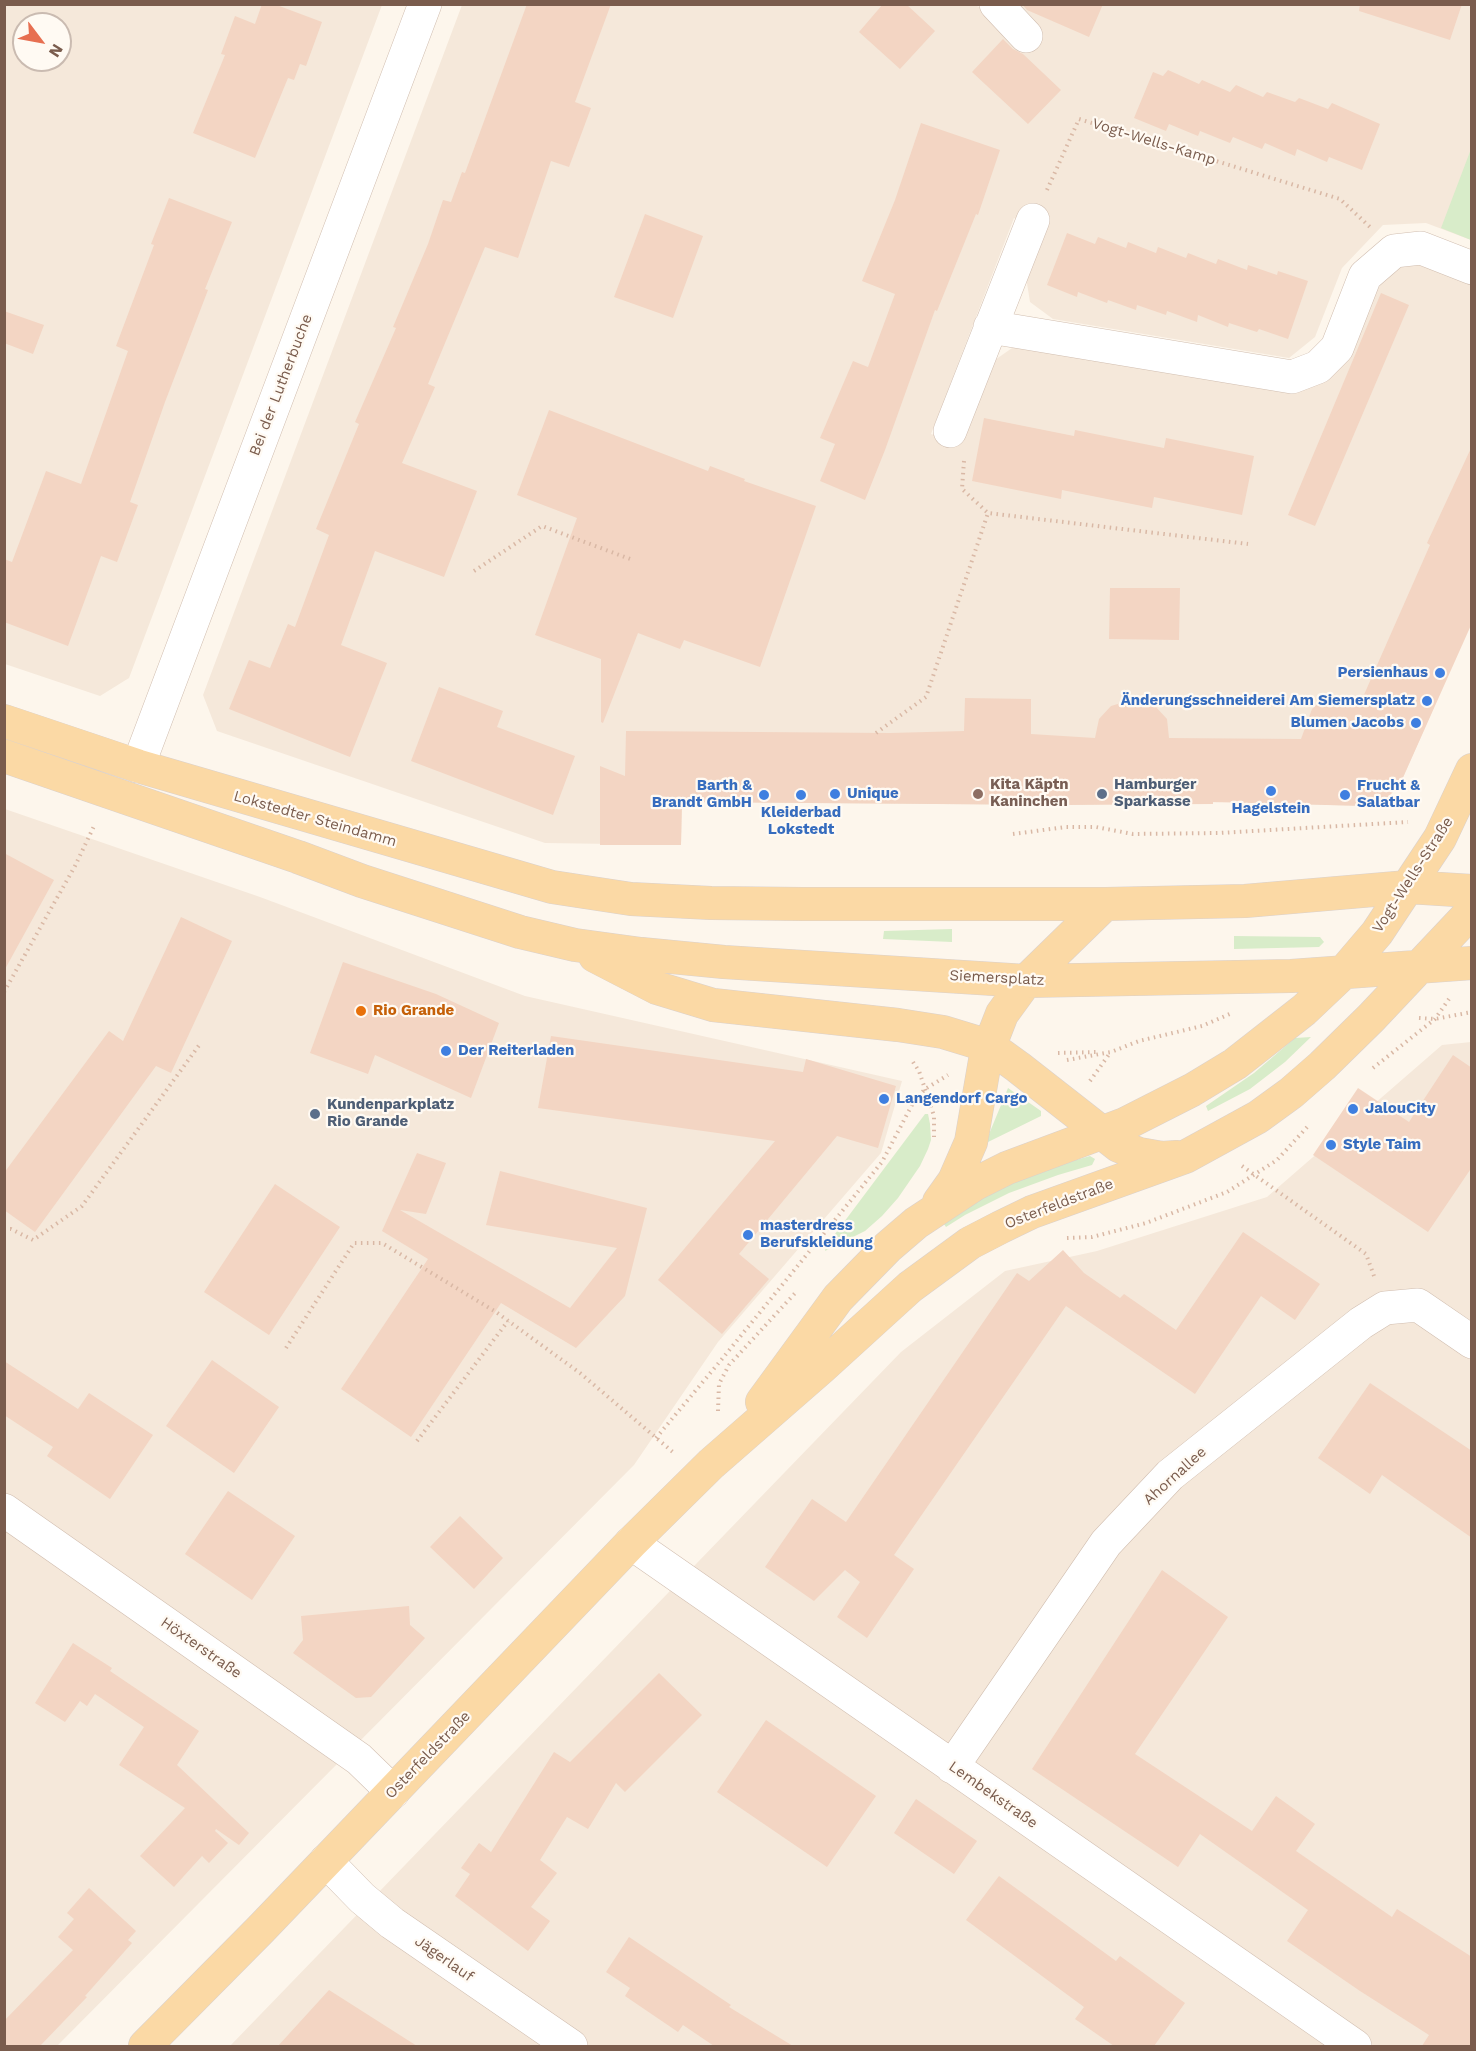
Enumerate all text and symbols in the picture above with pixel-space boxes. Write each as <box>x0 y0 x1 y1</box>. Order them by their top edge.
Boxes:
north arrow <box>12 12 72 72</box>
text: N <box>45 41 67 61</box>
street label: Vogt-Wells-Kamp <box>1090 115 1218 169</box>
street label: Bei der Lutherbuche <box>246 312 316 458</box>
place label: Persienhaus <box>1338 664 1428 682</box>
marker: Persienhaus <box>1433 666 1447 680</box>
place label: Änderungsschneiderei Am Siemersplatz <box>1121 692 1415 710</box>
marker: Änderungsschneiderei Am Siemersplatz <box>1420 694 1434 708</box>
place label: Blumen Jacobs <box>1290 714 1404 732</box>
marker: Blumen Jacobs <box>1409 716 1423 730</box>
place label: Kita Käptn Kaninchen <box>990 776 1069 811</box>
place label: Hamburger Sparkasse <box>1114 776 1196 811</box>
place label: Barth & Brandt GmbH <box>652 777 752 812</box>
place label: Frucht & Salatbar <box>1357 777 1420 812</box>
marker: Hagelstein <box>1264 784 1278 798</box>
place label: Unique <box>847 785 899 803</box>
street label: Lokstedter Steindamm <box>231 787 399 851</box>
marker: Unique <box>828 787 842 801</box>
marker: Kita Käptn Kaninchen <box>971 787 985 801</box>
marker: Hamburger Sparkasse <box>1095 787 1109 801</box>
marker: Barth & Brandt GmbH <box>757 788 771 802</box>
marker: Kleiderbad Lokstedt <box>794 788 808 802</box>
marker: Frucht & Salatbar <box>1338 788 1352 802</box>
place label: Hagelstein <box>1232 800 1310 818</box>
place label: Kleiderbad Lokstedt <box>761 804 841 839</box>
street label: Vogt-Wells-Straße <box>1369 814 1457 936</box>
street label: Siemersplatz <box>949 967 1045 989</box>
place label: Rio Grande <box>373 1002 454 1020</box>
marker: Rio Grande <box>354 1004 368 1018</box>
place label: Der Reiterladen <box>458 1042 574 1060</box>
marker: Der Reiterladen <box>439 1044 453 1058</box>
place label: Langendorf Cargo <box>896 1090 1027 1108</box>
marker: Langendorf Cargo <box>877 1092 891 1106</box>
place label: Kundenparkplatz Rio Grande <box>327 1096 454 1131</box>
place label: JalouCity <box>1365 1100 1436 1118</box>
marker: JalouCity <box>1346 1102 1360 1116</box>
marker: Kundenparkplatz Rio Grande <box>308 1107 322 1121</box>
place label: Style Taim <box>1343 1136 1421 1154</box>
marker: Style Taim <box>1324 1138 1338 1152</box>
street label: Osterfeldstraße <box>1002 1175 1116 1233</box>
place label: masterdress Berufskleidung <box>760 1217 873 1252</box>
marker: masterdress Berufskleidung <box>741 1228 755 1242</box>
street label: Ahornallee <box>1140 1443 1210 1509</box>
street label: Höxterstraße <box>157 1613 245 1683</box>
street label: Osterfeldstraße <box>382 1707 474 1803</box>
street label: Lembekstraße <box>945 1758 1041 1832</box>
street label: Jägerlauf <box>411 1932 477 1986</box>

